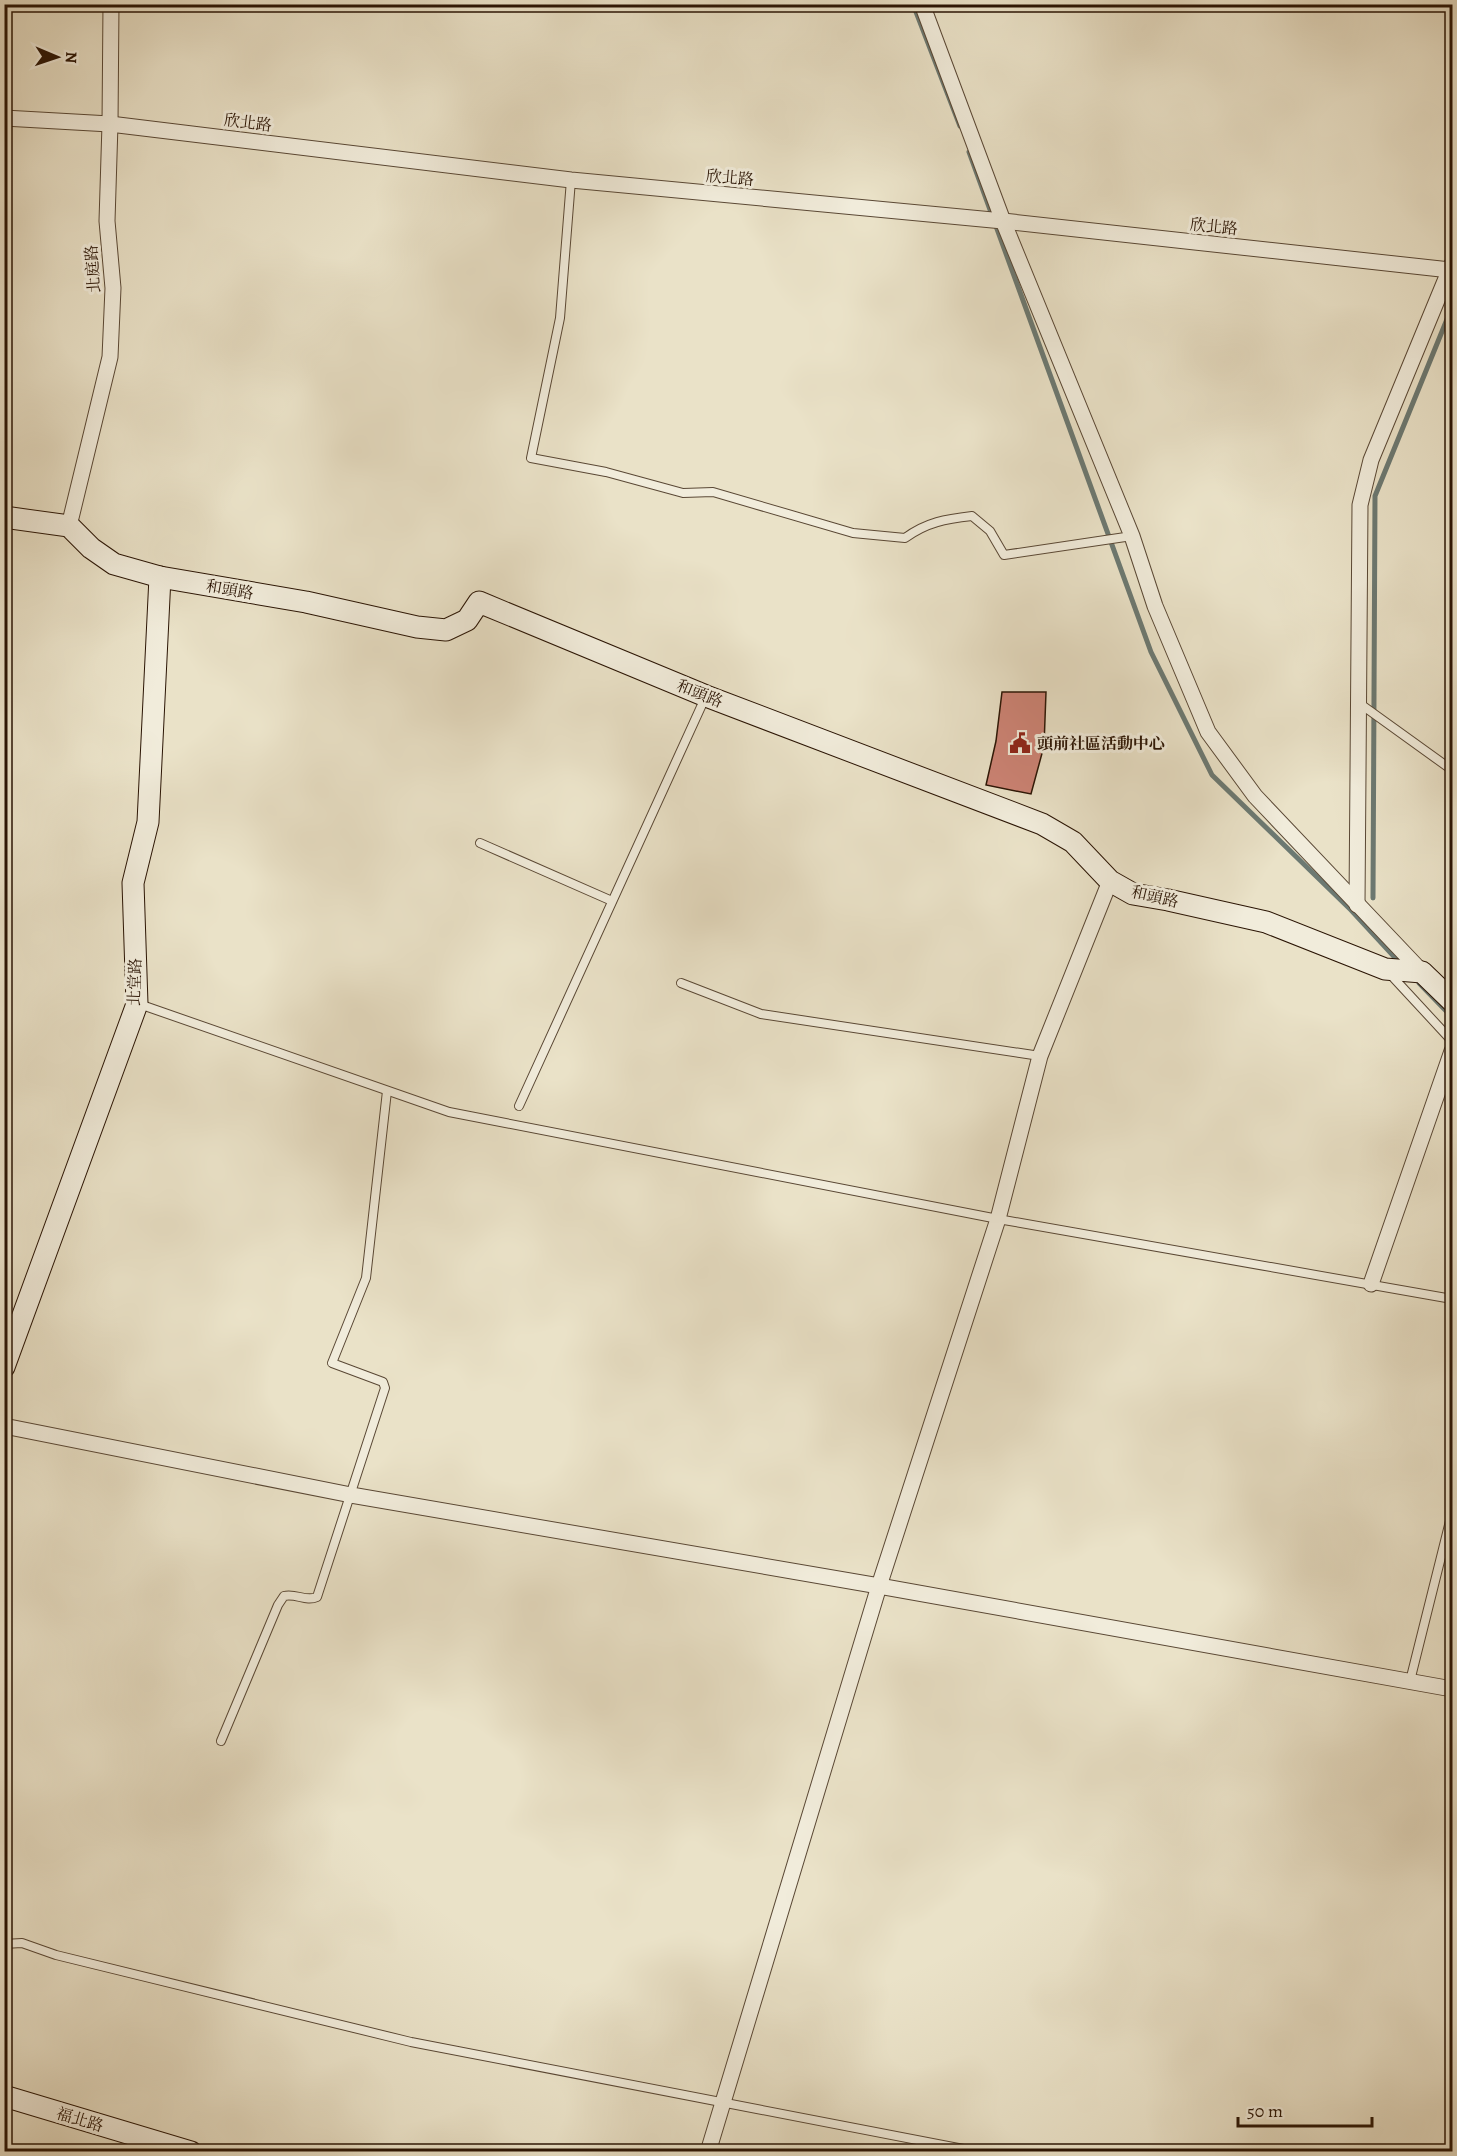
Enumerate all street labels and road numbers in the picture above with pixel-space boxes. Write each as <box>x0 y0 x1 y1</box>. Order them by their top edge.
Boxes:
street label: 欣北路 <box>223 109 273 137</box>
street label: 欣北路 <box>705 165 755 191</box>
street label: 欣北路 <box>1189 214 1239 240</box>
street label: 北庭路 <box>80 244 106 294</box>
street label: 和頭路 <box>204 575 255 605</box>
street label: 和頭路 <box>673 675 726 713</box>
street label: 和頭路 <box>1129 881 1181 913</box>
street label: 北堂路 <box>123 958 147 1006</box>
street label: 福北路 <box>54 2102 106 2137</box>

